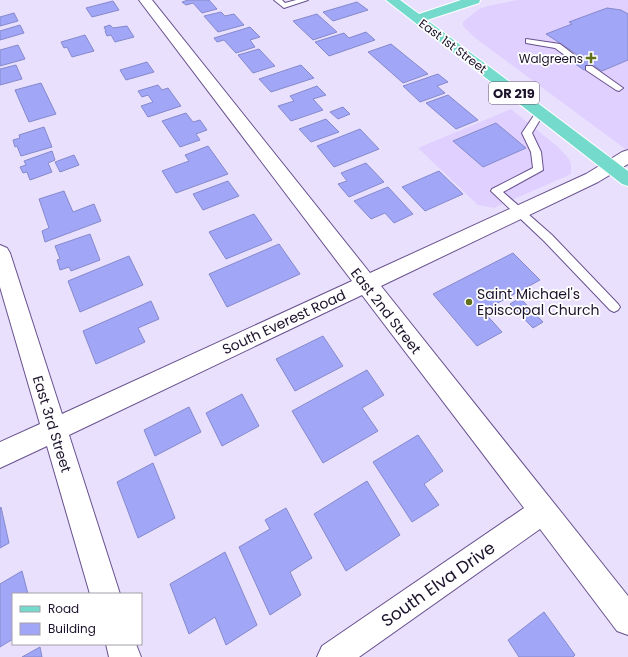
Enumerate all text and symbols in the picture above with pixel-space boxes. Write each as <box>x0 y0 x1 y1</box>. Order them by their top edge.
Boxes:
street label: East 1st Street <box>416 15 490 77</box>
place label: Walgreens <box>519 50 583 67</box>
marker: Walgreens <box>586 53 596 63</box>
road number: OR 219 <box>489 82 539 104</box>
street label: East 2nd Street <box>346 264 426 358</box>
place label: Saint Michael's Episcopal Church <box>477 284 599 320</box>
street label: South Everest Road <box>219 285 349 359</box>
marker: Saint Michael's Episcopal Church <box>464 297 474 307</box>
street label: East 3rd Street <box>28 373 76 475</box>
street label: South Elva Drive <box>376 536 500 632</box>
legend <box>12 593 142 645</box>
text: Road <box>48 600 79 617</box>
text: Building <box>48 620 96 637</box>

